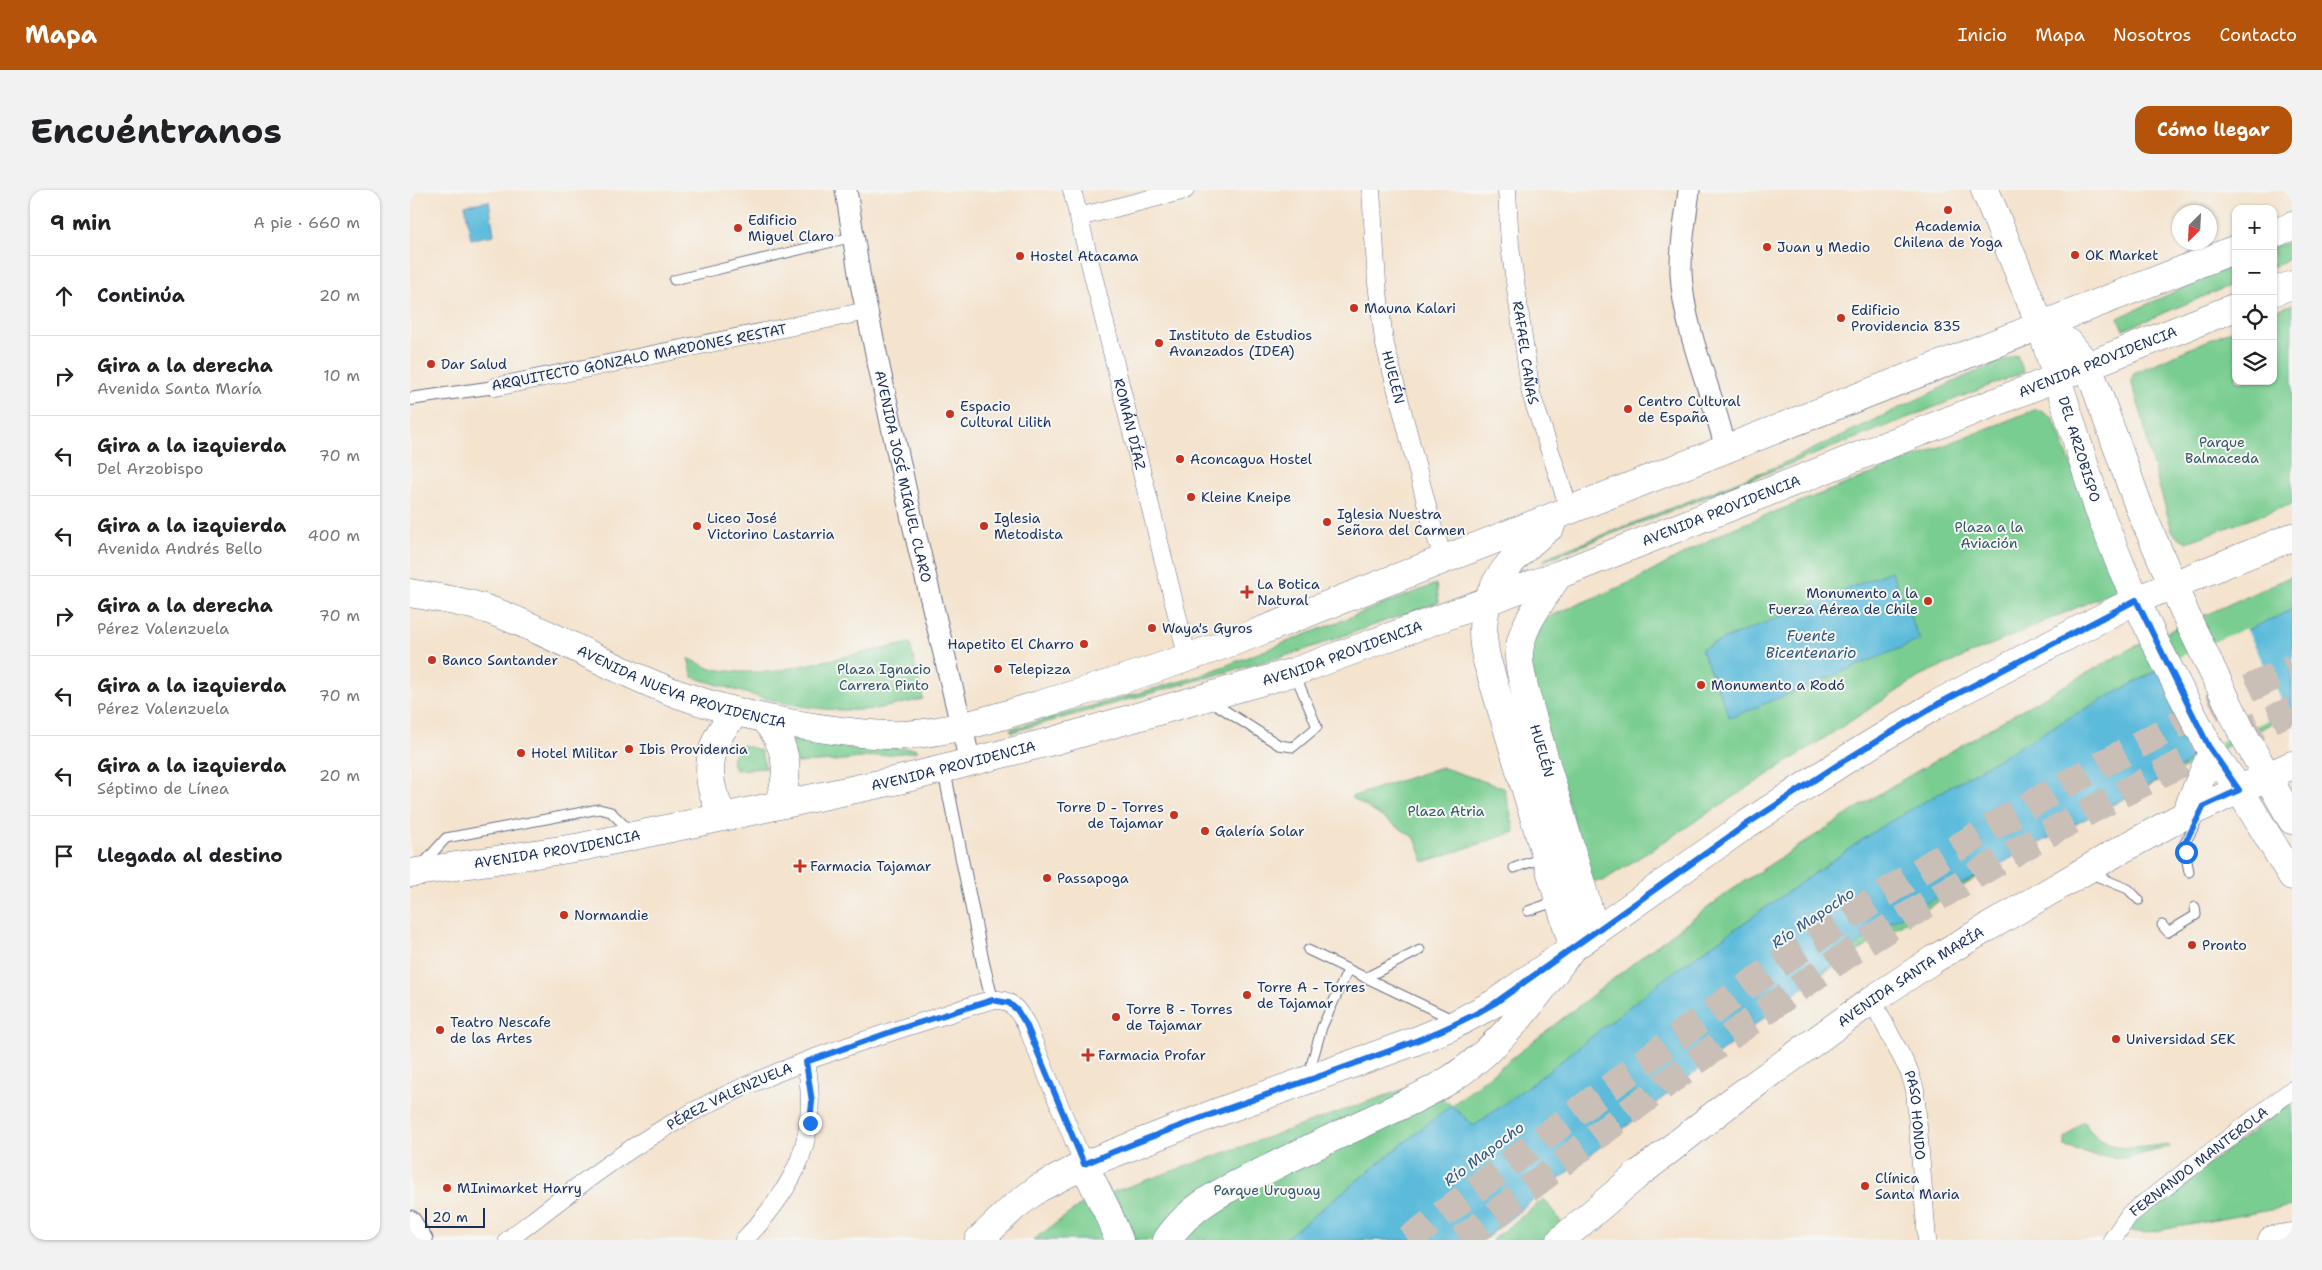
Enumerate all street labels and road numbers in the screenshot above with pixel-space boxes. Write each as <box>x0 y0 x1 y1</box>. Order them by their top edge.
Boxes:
street label: RAFAEL CAÑAS <box>1509 300 1543 407</box>
street label: ARQUITECTO GONZALO MARDONES RESTAT <box>490 319 789 395</box>
street label: AVENIDA PROVIDENCIA <box>2016 322 2180 401</box>
street label: HUELÉN <box>1378 349 1409 406</box>
street label: AVENIDA JOSÉ MIGUEL CLARO <box>871 368 936 584</box>
street label: ROMÁN DÍAZ <box>1110 376 1150 472</box>
street label: DEL ARZOBISPO <box>2054 394 2105 504</box>
street label: AVENIDA PROVIDENCIA <box>1639 471 1803 550</box>
street label: AVENIDA PROVIDENCIA <box>1260 617 1425 690</box>
street label: AVENIDA NUEVA PROVIDENCIA <box>574 641 788 731</box>
street label: HUELÉN <box>1526 722 1559 779</box>
street label: AVENIDA PROVIDENCIA <box>869 737 1037 795</box>
street label: AVENIDA PROVIDENCIA <box>472 826 642 872</box>
street label: AVENIDA SANTA MARÍA <box>1834 923 1987 1031</box>
street label: PÉREZ VALENZUELA <box>663 1058 795 1134</box>
street label: PASO HONDO <box>1900 1068 1930 1161</box>
street label: FERNANDO MANTEROLA <box>2126 1103 2271 1220</box>

